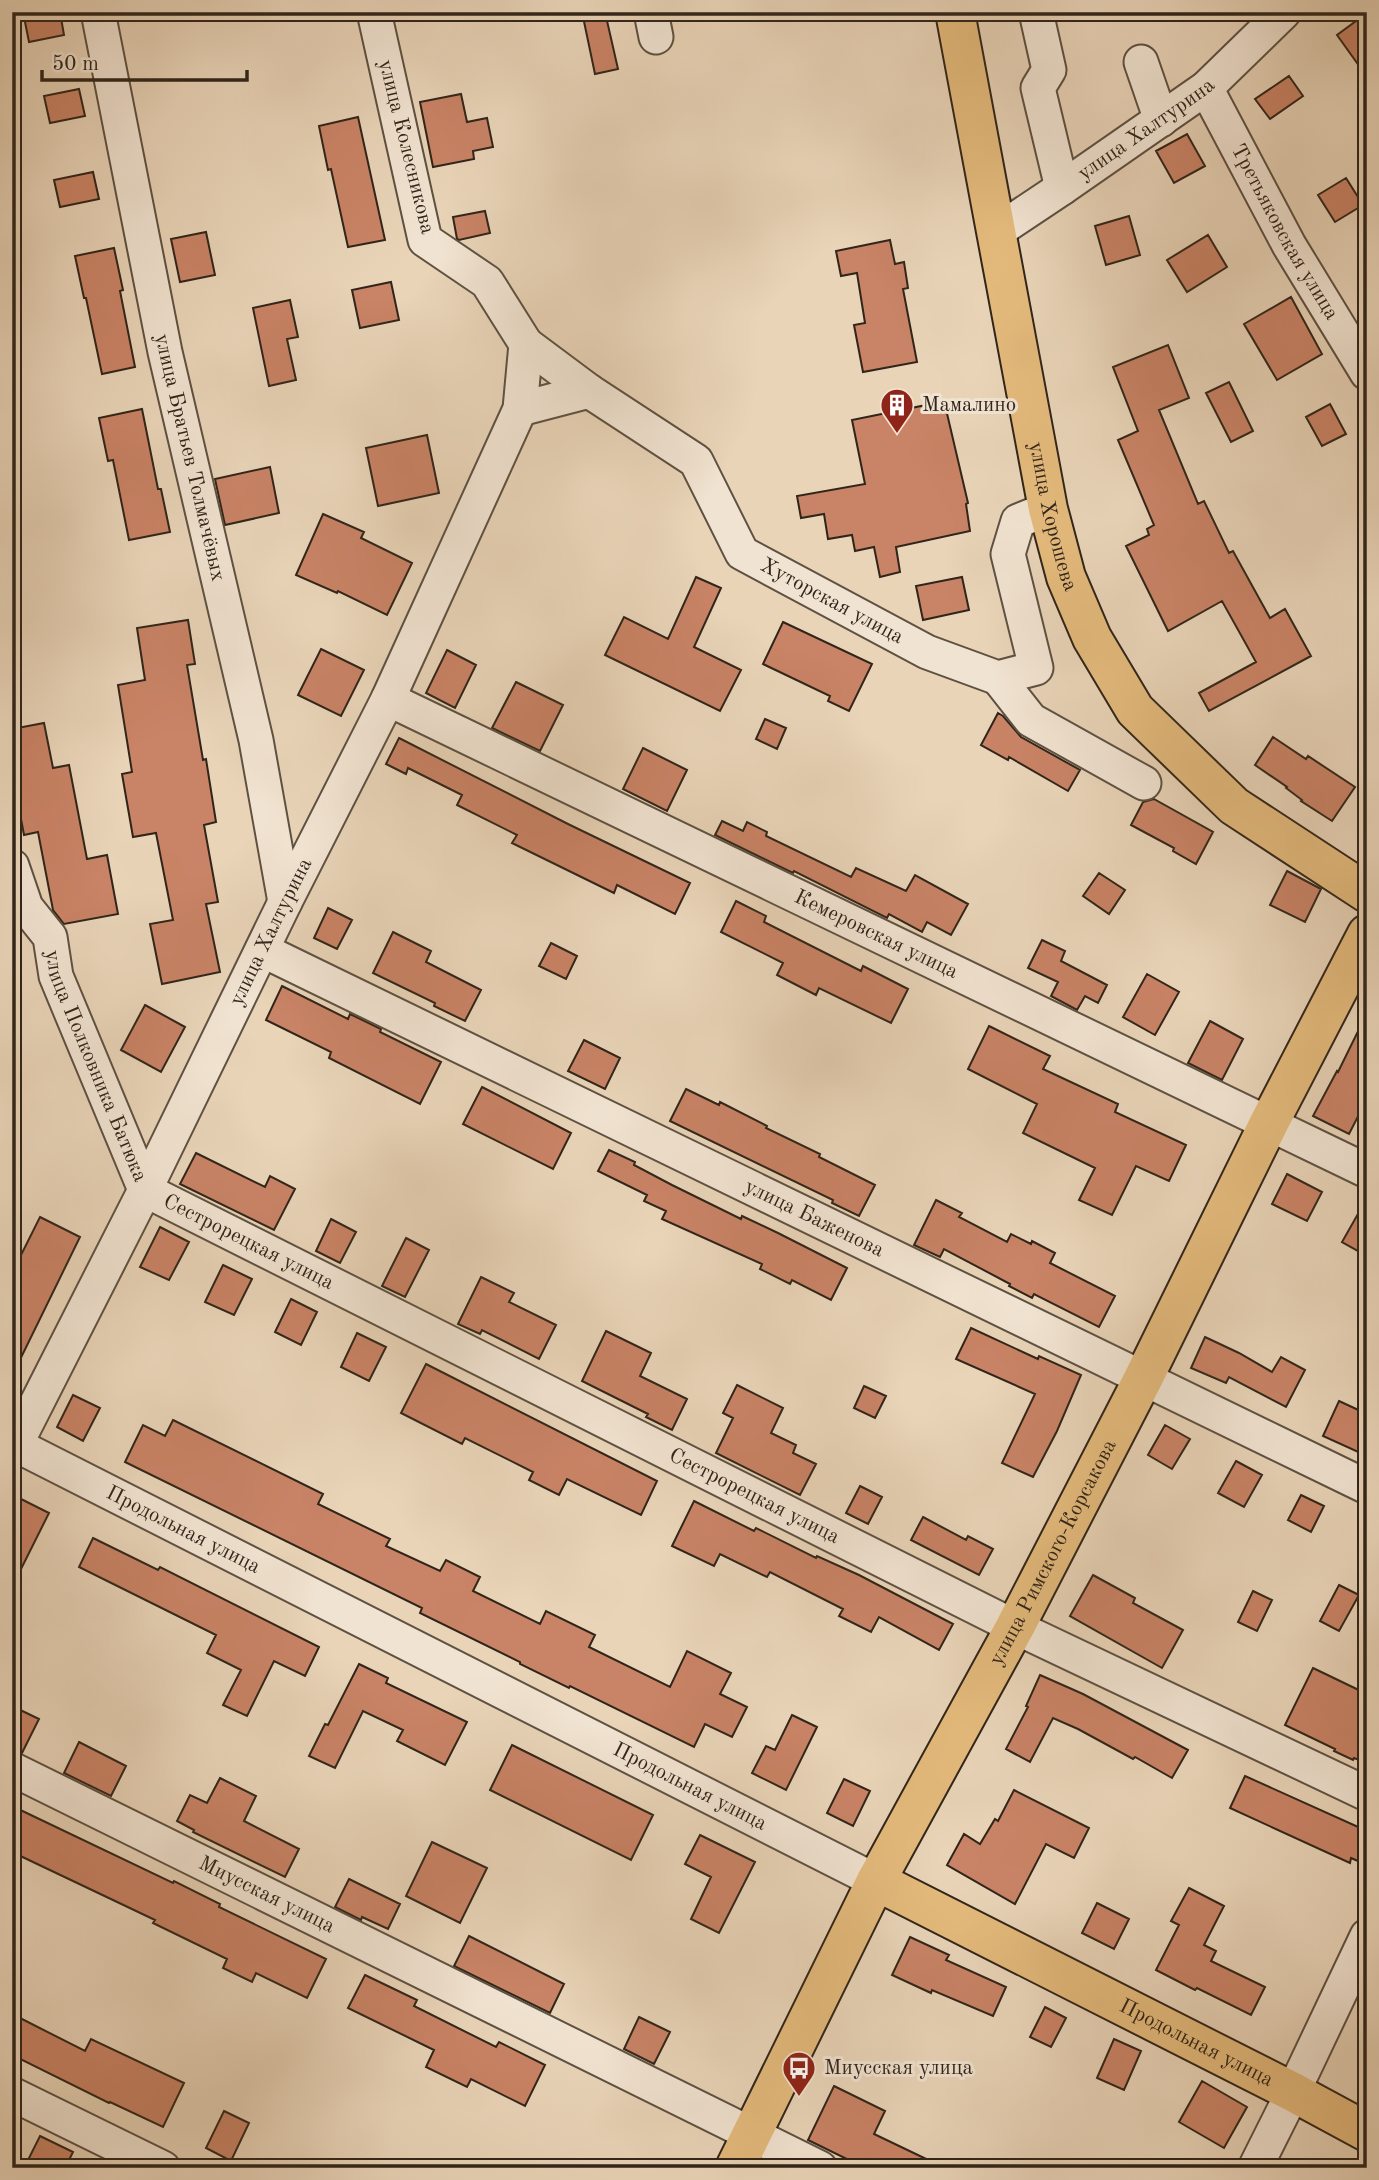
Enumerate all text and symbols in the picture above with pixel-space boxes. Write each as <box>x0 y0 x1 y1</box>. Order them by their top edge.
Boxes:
scale bar <box>42 38 247 82</box>
text: 50 m <box>52 54 99 75</box>
street label: улица Колесникова <box>374 58 438 236</box>
street label: улица Халтурина <box>1074 75 1219 184</box>
street label: Третьяковская улица <box>1227 141 1342 323</box>
street label: улица Братьев Толмачёвых <box>151 332 229 583</box>
building icon: Мамалино <box>878 386 916 435</box>
place label: Мамалино <box>922 395 1016 416</box>
street label: улица Хорошева <box>1025 440 1081 594</box>
street label: Хуторская улица <box>757 554 907 648</box>
street label: улица Халтурина <box>226 855 316 1009</box>
street label: Кемеровская улица <box>791 886 961 983</box>
street label: улица Полковника Батюка <box>42 949 151 1185</box>
street label: улица Баженова <box>741 1176 887 1261</box>
street label: Сестрорецкая улица <box>160 1191 337 1294</box>
street label: улица Римского-Корсакова <box>986 1436 1120 1669</box>
street label: Сестрорецкая улица <box>666 1445 843 1548</box>
street label: Продольная улица <box>103 1482 264 1578</box>
street label: Продольная улица <box>609 1739 770 1834</box>
street label: Миусская улица <box>195 1852 338 1937</box>
street label: Продольная улица <box>1116 1995 1277 2091</box>
bus stop icon: Миусская улица <box>780 2049 818 2098</box>
place label: Миусская улица <box>824 2058 973 2079</box>

